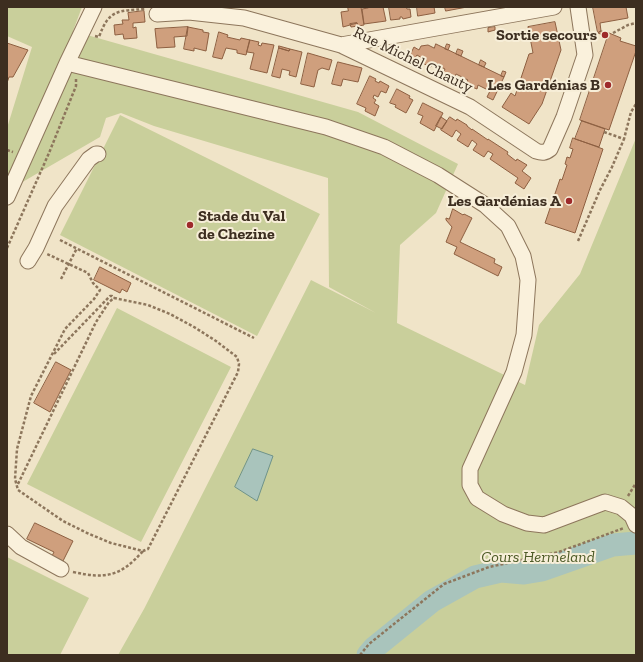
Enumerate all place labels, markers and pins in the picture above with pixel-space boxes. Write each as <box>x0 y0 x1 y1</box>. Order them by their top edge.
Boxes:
place label: Sortie secours <box>496 25 597 45</box>
marker: Sortie secours <box>600 30 610 40</box>
place label: Les Gardénias B <box>487 75 600 95</box>
marker: Les Gardénias B <box>603 80 613 90</box>
place label: Les Gardénias A <box>447 191 561 211</box>
marker: Les Gardénias A <box>564 196 574 206</box>
place label: Stade du Val de Chezine <box>198 206 285 244</box>
marker: Stade du Val de Chezine <box>185 220 195 230</box>

